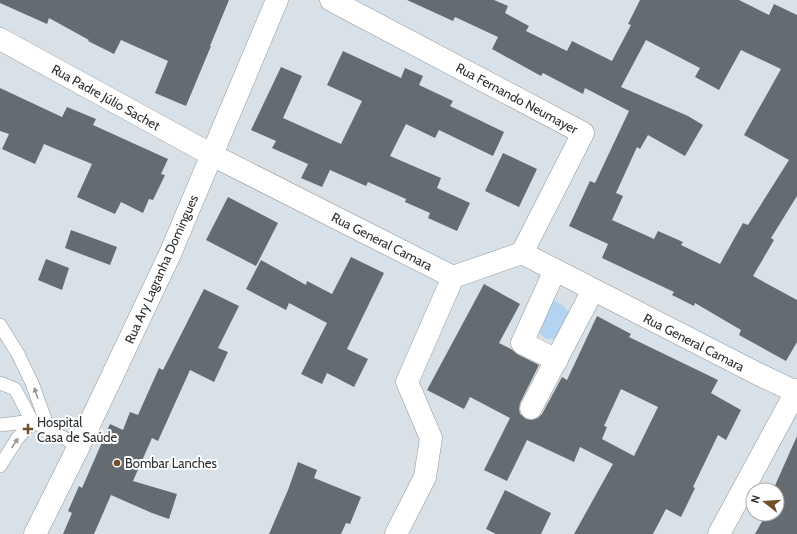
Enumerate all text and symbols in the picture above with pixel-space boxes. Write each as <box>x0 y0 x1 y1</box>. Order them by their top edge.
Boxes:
street label: Rua Fernando Neumayer <box>453 59 581 137</box>
street label: Rua Padre Júlio Sachet <box>49 61 164 134</box>
street label: Rua Ary Lagranha Domingues <box>121 191 201 346</box>
street label: Rua General Camara <box>329 209 436 274</box>
street label: Rua General Camara <box>641 310 748 375</box>
one-way arrow <box>33 386 39 398</box>
place label: Hospital Casa de Saúde <box>37 414 117 445</box>
marker: Hospital Casa de Saúde <box>22 423 34 435</box>
one-way arrow <box>11 438 19 448</box>
place label: Bombar Lanches <box>125 455 217 471</box>
marker: Bombar Lanches <box>112 458 122 468</box>
north arrow <box>745 482 785 522</box>
text: N <box>748 493 763 505</box>

